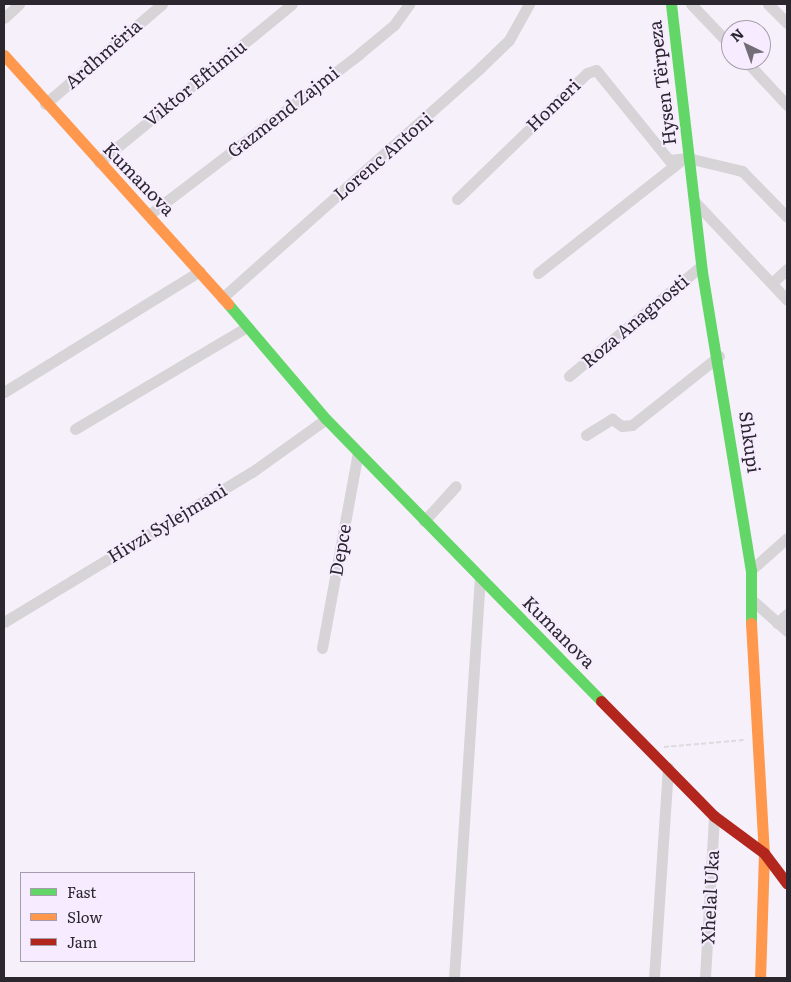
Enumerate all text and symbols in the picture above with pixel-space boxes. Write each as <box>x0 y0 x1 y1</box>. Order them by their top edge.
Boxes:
street label: Ardhmëria <box>60 15 146 93</box>
street label: Hysen Tërpeza <box>644 19 680 147</box>
north arrow <box>721 20 771 70</box>
text: N <box>726 23 748 46</box>
street label: Viktor Eftimiu <box>140 35 250 131</box>
street label: Gazmend Zajmi <box>223 62 343 162</box>
street label: Homeri <box>522 74 584 136</box>
street label: Lorenc Antoni <box>329 107 437 205</box>
street label: Kumanova <box>99 138 179 220</box>
street label: Roza Anagnosti <box>577 270 693 372</box>
street label: Shkupi <box>735 410 765 474</box>
street label: Hivzi Sylejmani <box>103 479 231 567</box>
street label: Depce <box>325 522 355 578</box>
street label: Kumanova <box>518 591 600 673</box>
street label: Xhelal Uka <box>697 849 723 945</box>
legend <box>20 872 195 962</box>
text: Fast <box>67 880 96 903</box>
text: Slow <box>67 905 102 928</box>
text: Jam <box>67 930 97 953</box>

